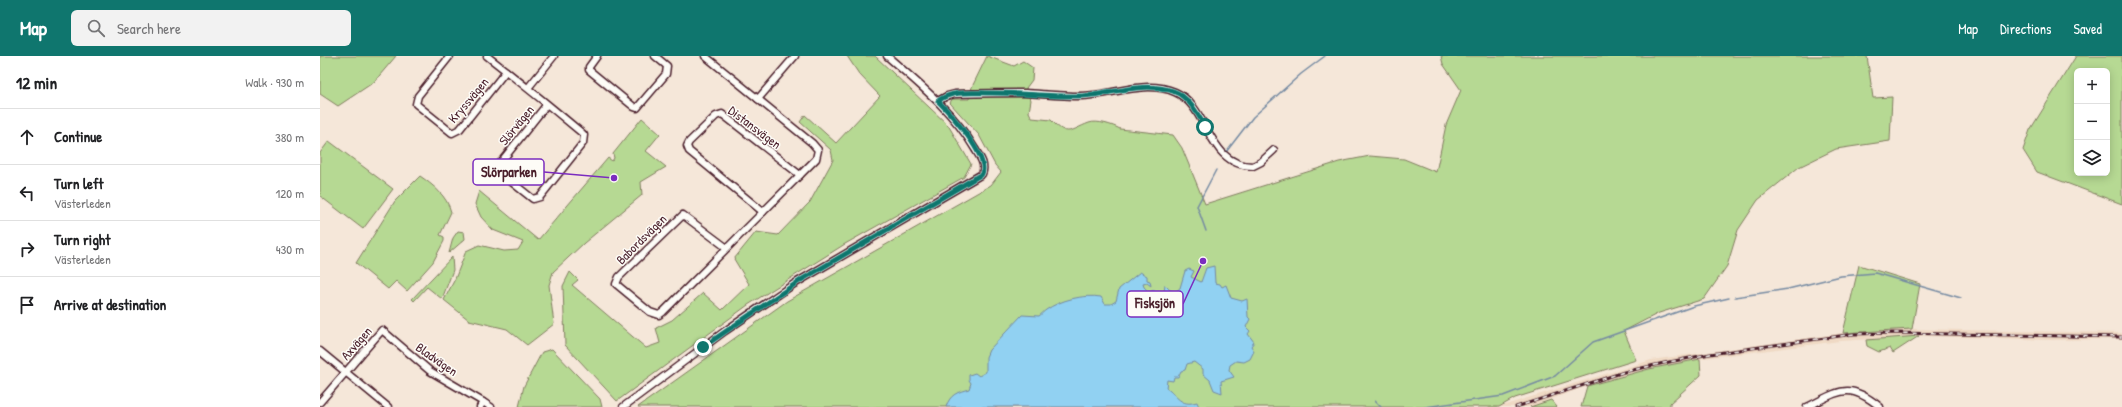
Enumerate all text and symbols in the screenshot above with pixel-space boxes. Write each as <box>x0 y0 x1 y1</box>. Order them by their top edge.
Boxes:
search box <box>71 10 351 46</box>
text: Map <box>20 15 47 41</box>
icon: search <box>85 17 107 39</box>
text: Search here <box>117 18 181 39</box>
text: Map <box>1958 19 1978 38</box>
text: Directions <box>2000 19 2051 38</box>
text: Saved <box>2073 19 2102 38</box>
map controls <box>2074 68 2110 176</box>
button: + <box>2074 68 2110 104</box>
text: 12 min <box>16 71 57 94</box>
text: Walk · 930 m <box>245 73 304 91</box>
street label: Kryssvägen <box>444 73 492 127</box>
street label: Slörvägen <box>494 101 538 149</box>
street label: Distansvägen <box>725 101 785 153</box>
button: − <box>2074 104 2110 140</box>
route start <box>1196 118 1214 136</box>
icon: ahead <box>16 126 38 148</box>
text: Continue <box>54 126 102 147</box>
text: 380 m <box>275 128 304 146</box>
button: layers <box>2074 140 2110 176</box>
callout: Slörparken <box>473 159 544 185</box>
text: Slörparken <box>481 162 537 183</box>
text: Turn left <box>54 173 104 194</box>
icon: left <box>16 182 38 204</box>
text: 120 m <box>276 184 304 202</box>
text: Västerleden <box>54 194 111 212</box>
street label: Babordsvägen <box>612 210 670 268</box>
text: Turn right <box>54 229 110 250</box>
icon: right <box>16 238 38 260</box>
text: 430 m <box>276 240 304 258</box>
text: Västerleden <box>54 250 111 268</box>
callout: Fisksjön <box>1127 291 1183 317</box>
text: Fisksjön <box>1134 293 1175 313</box>
icon: arrive <box>16 294 38 316</box>
text: Arrive at destination <box>54 294 166 315</box>
street label: Axvägen <box>336 322 376 364</box>
street label: Bladvägen <box>412 338 462 380</box>
route end <box>694 338 712 356</box>

